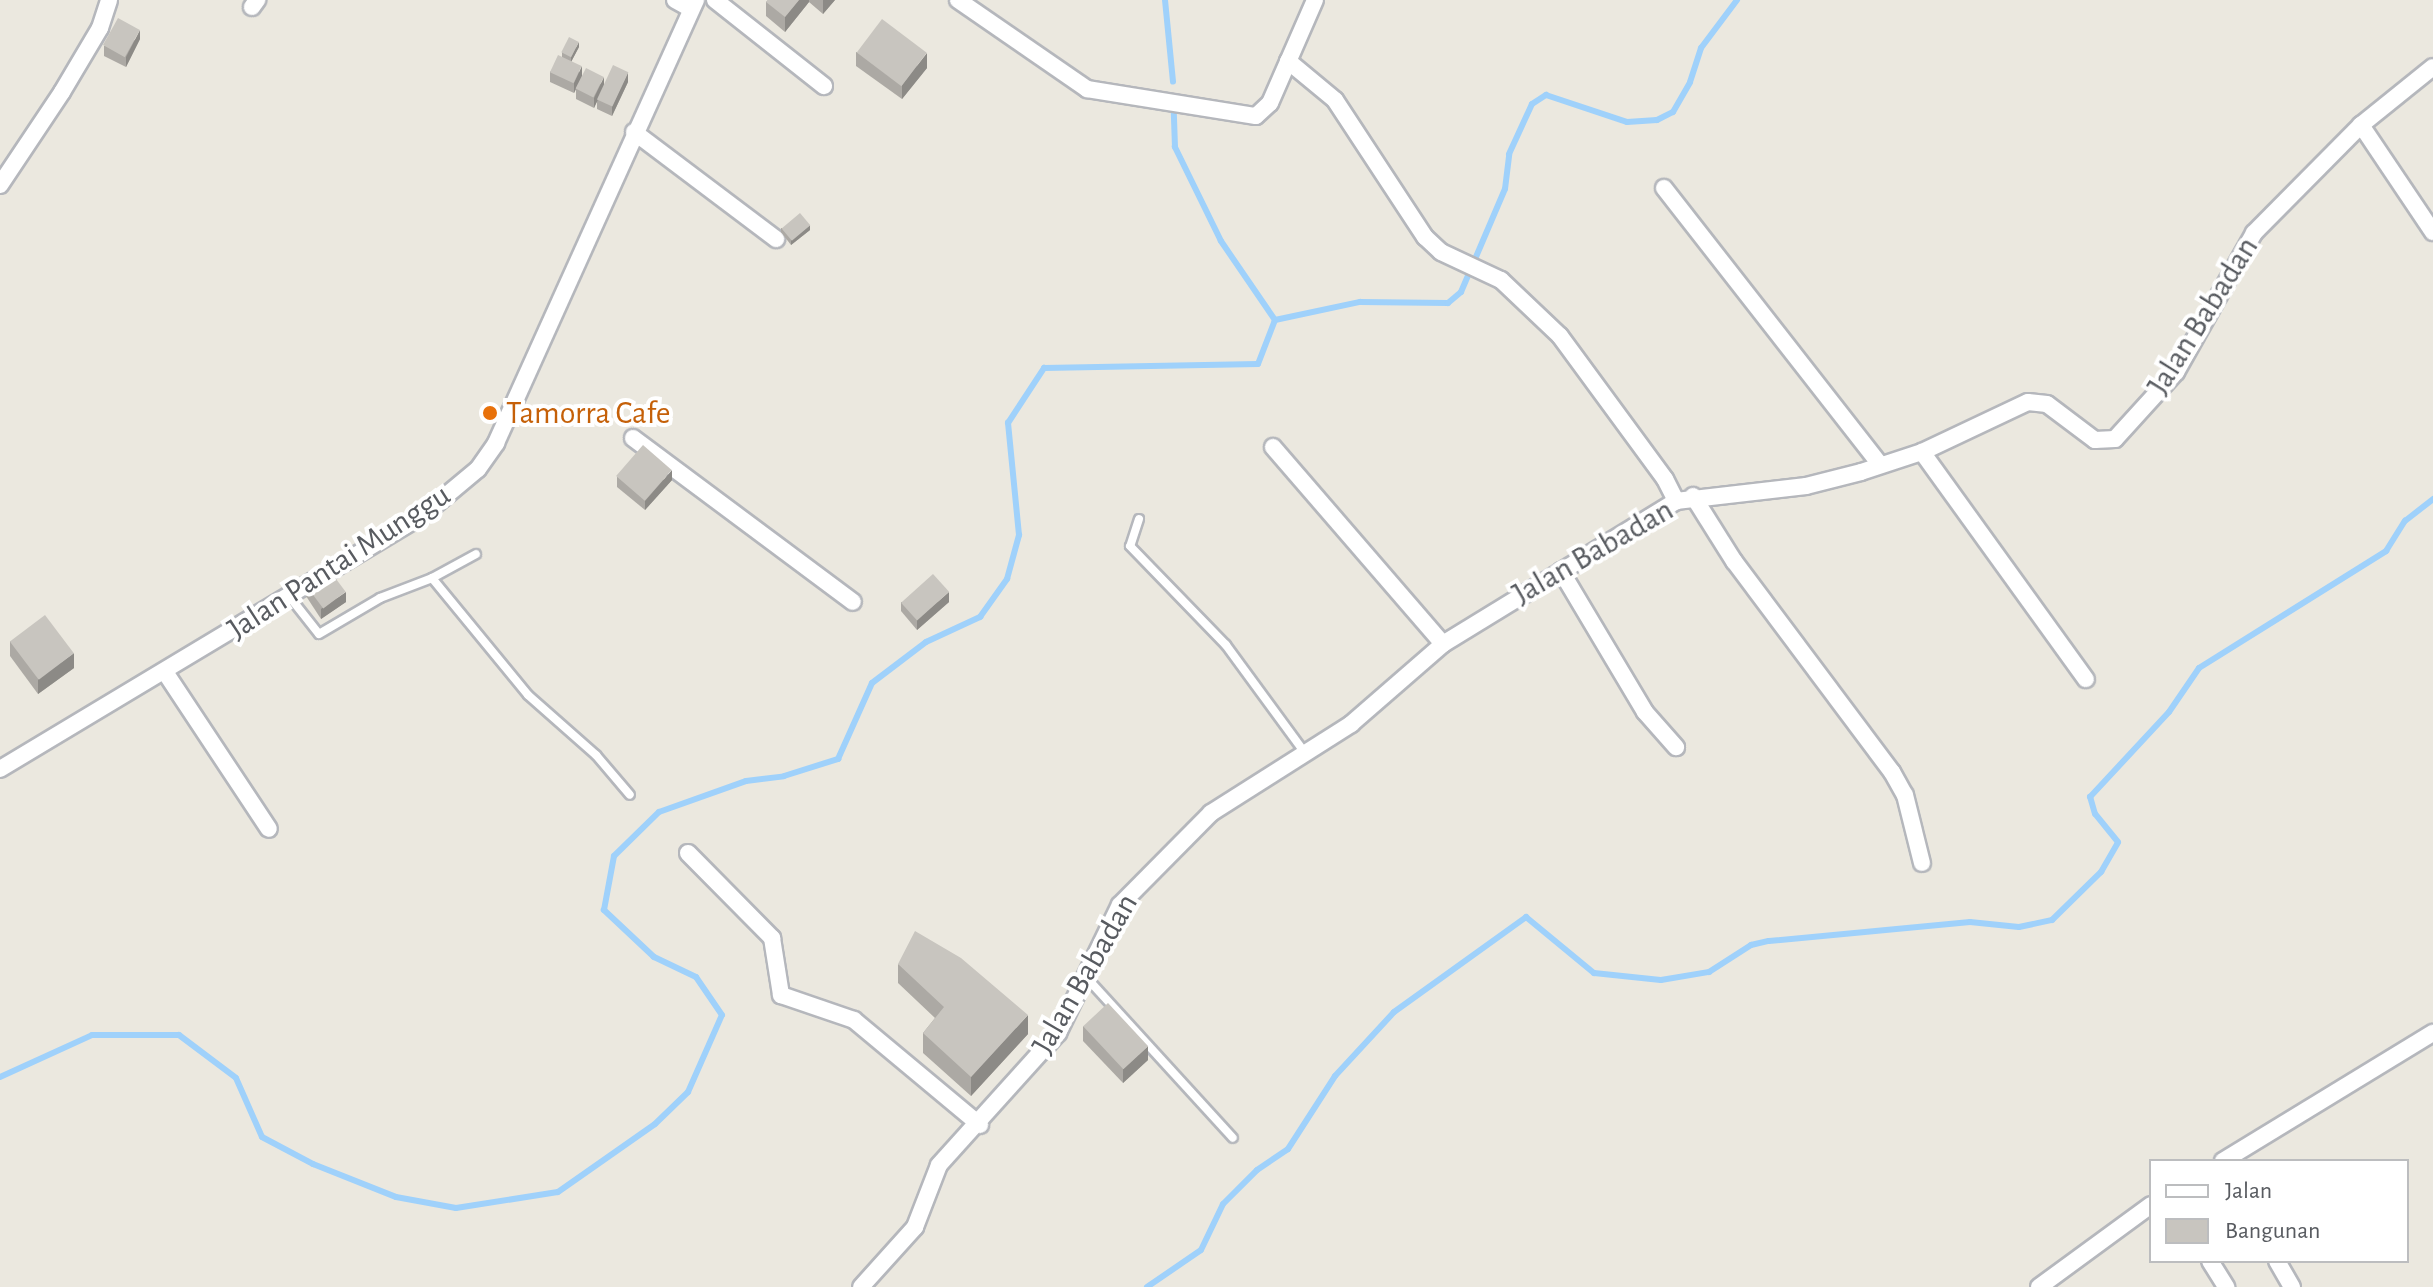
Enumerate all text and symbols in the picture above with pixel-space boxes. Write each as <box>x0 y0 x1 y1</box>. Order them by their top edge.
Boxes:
street label: Jalan Babadan <box>2139 230 2267 402</box>
place label: Tamorra Cafe <box>506 394 670 432</box>
marker: Tamorra Cafe <box>481 404 499 422</box>
street label: Jalan Pantai Munggu <box>221 476 457 648</box>
street label: Jalan Babadan <box>1506 491 1680 613</box>
street label: Jalan Babadan <box>1024 887 1146 1061</box>
legend <box>2149 1159 2409 1263</box>
text: Jalan <box>2225 1179 2272 1203</box>
text: Bangunan <box>2225 1219 2320 1243</box>

